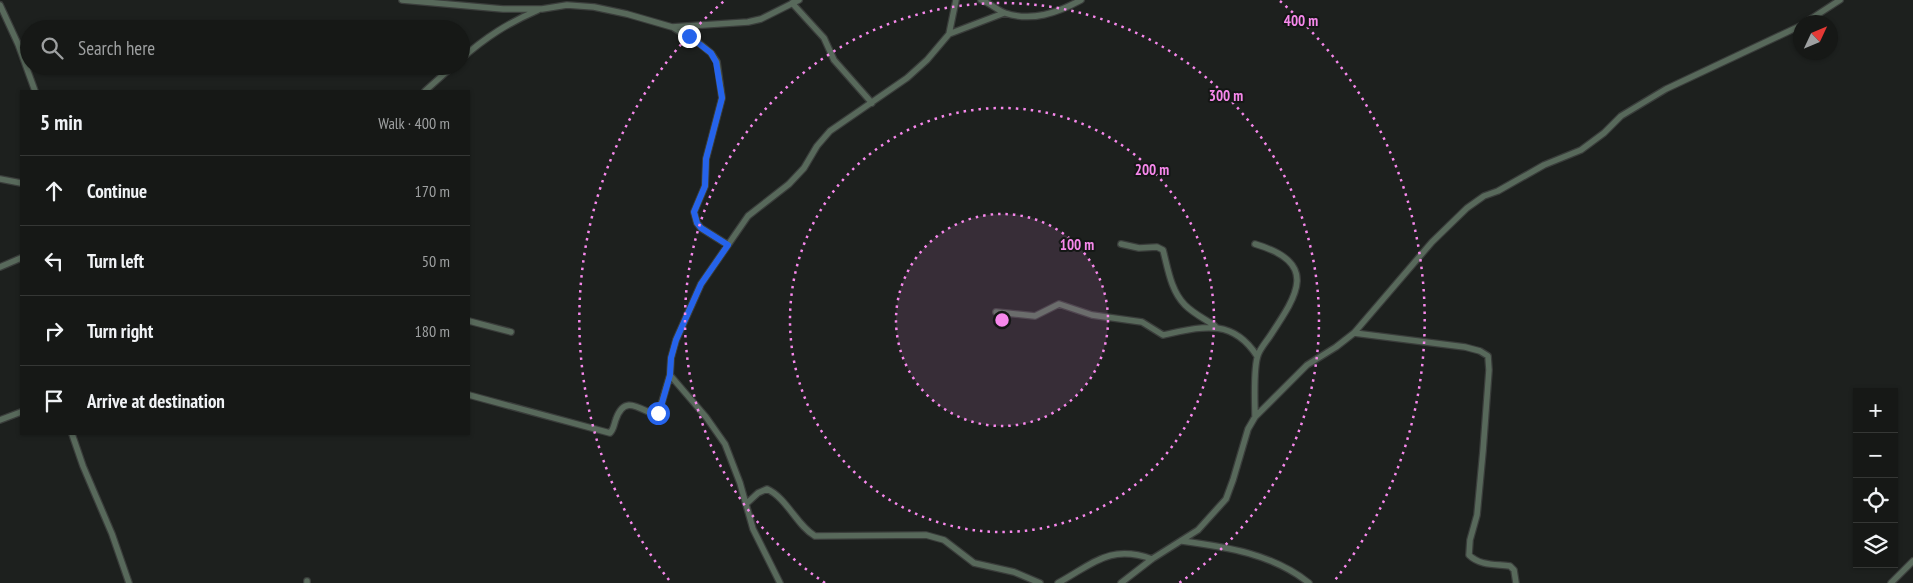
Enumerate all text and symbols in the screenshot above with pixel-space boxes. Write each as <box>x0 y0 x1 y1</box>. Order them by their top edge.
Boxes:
text: 400 m <box>1284 11 1318 30</box>
north arrow <box>1793 15 1838 60</box>
search box <box>20 20 470 75</box>
route end <box>678 25 701 48</box>
icon: search <box>38 34 66 62</box>
text: Search here <box>78 36 155 60</box>
text: 300 m <box>1209 86 1243 105</box>
text: 5 min <box>40 109 82 136</box>
text: Walk · 400 m <box>378 113 450 133</box>
text: 200 m <box>1135 160 1169 179</box>
icon: ahead <box>40 177 68 205</box>
text: Continue <box>87 179 147 203</box>
text: 170 m <box>415 181 450 201</box>
text: 100 m <box>1060 235 1094 254</box>
icon: left <box>40 247 68 275</box>
text: Turn left <box>87 249 144 273</box>
text: 50 m <box>422 251 450 271</box>
centre of rings <box>993 311 1011 329</box>
icon: right <box>40 317 68 345</box>
text: Turn right <box>87 319 153 343</box>
text: 180 m <box>415 321 450 341</box>
icon: arrive <box>40 387 68 415</box>
map controls <box>1853 388 1898 568</box>
button: + <box>1853 388 1898 433</box>
text: Arrive at destination <box>87 389 225 413</box>
route start <box>647 402 670 425</box>
button: − <box>1853 433 1898 478</box>
button: locate <box>1853 478 1898 523</box>
button: layers <box>1853 523 1898 568</box>

